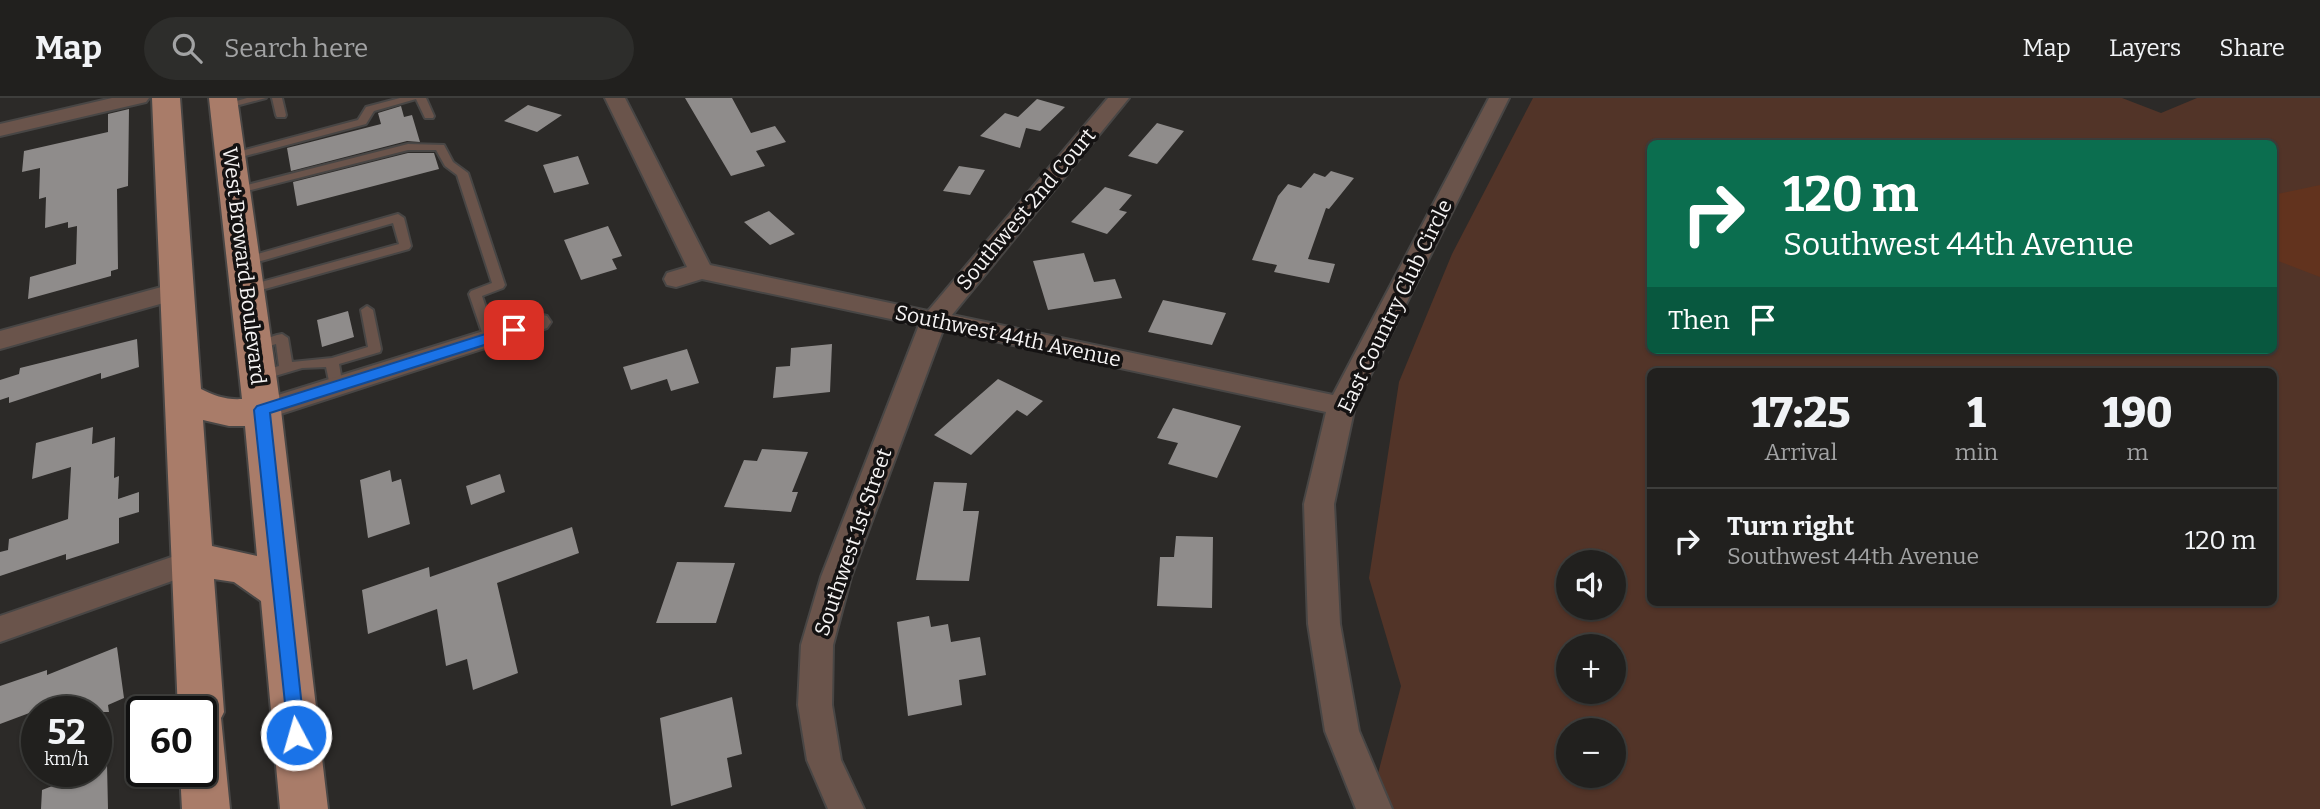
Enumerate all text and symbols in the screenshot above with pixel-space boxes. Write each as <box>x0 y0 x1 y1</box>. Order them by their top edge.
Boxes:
search box <box>144 17 634 80</box>
text: Map <box>35 28 102 68</box>
icon: search <box>168 29 206 67</box>
text: Search here <box>224 33 368 64</box>
text: Map <box>2023 34 2071 62</box>
text: Layers <box>2109 34 2181 62</box>
text: Share <box>2219 34 2285 62</box>
street label: Southwest 2nd Court <box>951 122 1102 295</box>
street label: West Broward Boulevard <box>217 146 271 386</box>
text: 120 m <box>1783 165 1918 224</box>
icon: right <box>1668 168 1759 259</box>
street label: East Country Club Circle <box>1332 195 1458 417</box>
text: Southwest 44th Avenue <box>1783 225 2134 263</box>
street label: Southwest 44th Avenue <box>893 299 1123 373</box>
pin <box>484 300 544 360</box>
icon: arrive <box>1744 301 1782 339</box>
text: Then <box>1668 305 1730 336</box>
icon: arrive <box>495 311 533 349</box>
text: 17:25 <box>1751 388 1850 438</box>
text: 1 <box>1967 388 1986 438</box>
text: 190 <box>2103 388 2173 438</box>
text: Arrival <box>1764 438 1837 466</box>
text: min <box>1955 438 1998 466</box>
text: m <box>2127 438 2149 466</box>
street label: Southwest 1st Street <box>809 444 897 639</box>
text: Turn right <box>1727 511 1854 542</box>
icon: right <box>1668 522 1706 560</box>
text: 120 m <box>2185 525 2256 556</box>
text: Southwest 44th Avenue <box>1727 542 1979 570</box>
map controls <box>1556 550 1626 788</box>
button: sound <box>1556 550 1626 620</box>
button: + <box>1556 634 1626 704</box>
speed limit sign: 60 <box>126 696 217 787</box>
position arrow <box>259 698 333 772</box>
text: 52 <box>47 711 86 753</box>
button: − <box>1556 718 1626 788</box>
text: km/h <box>44 748 89 770</box>

